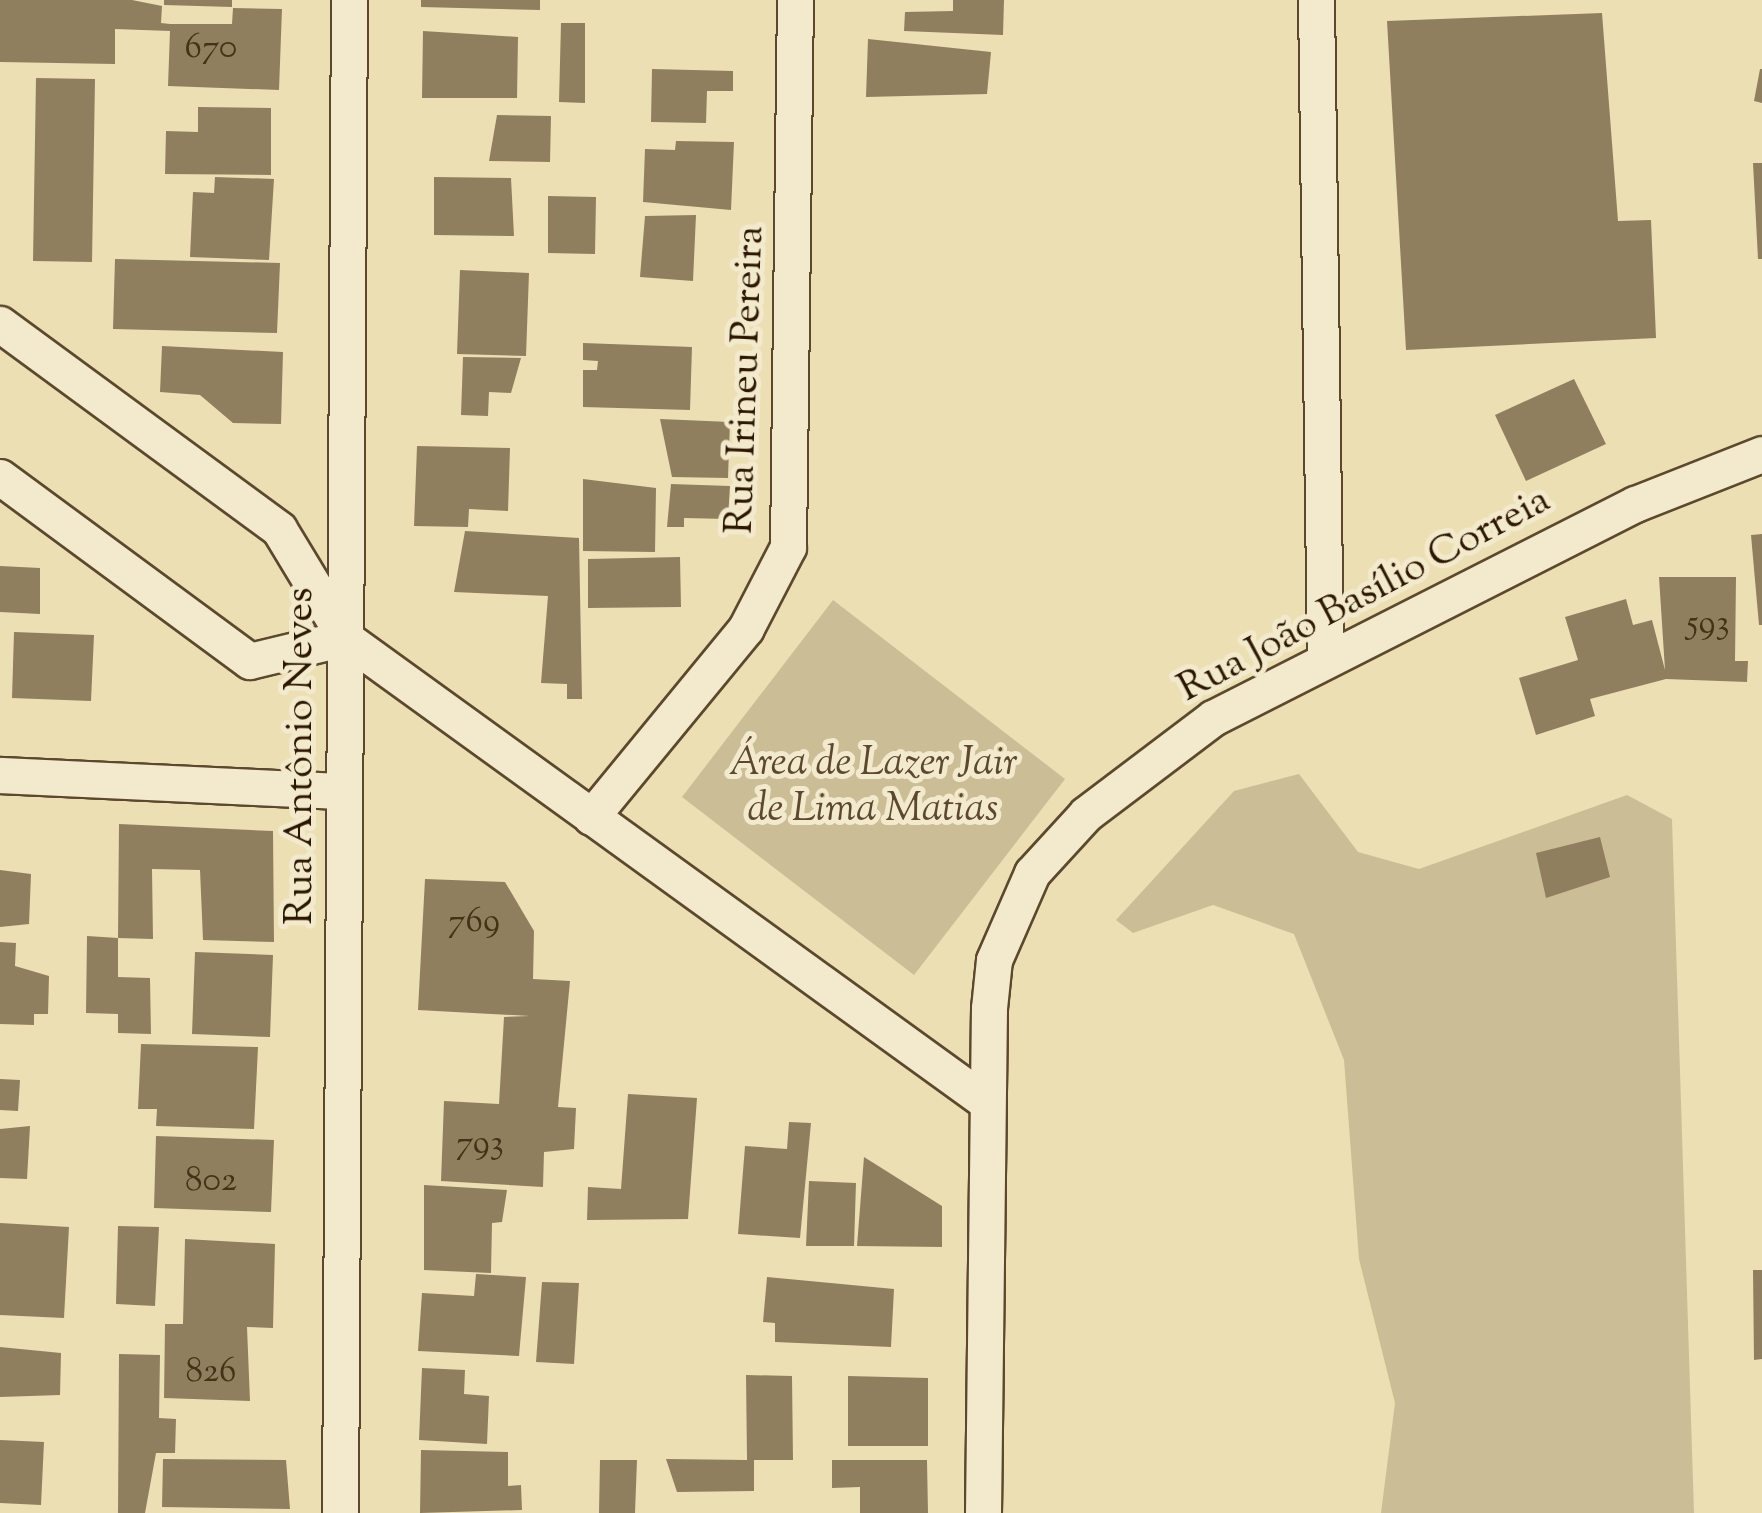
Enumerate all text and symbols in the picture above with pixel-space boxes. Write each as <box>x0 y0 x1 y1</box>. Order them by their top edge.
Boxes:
house number: 670 <box>185 28 237 70</box>
street label: Rua Irineu Pereira <box>718 225 776 535</box>
street label: Rua João Basílio Correia <box>1171 478 1559 714</box>
street label: Rua Antônio Neves <box>278 587 326 925</box>
house number: 593 <box>1686 604 1730 646</box>
park label: Área de Lazer Jair de Lima Matias <box>728 741 1018 835</box>
house number: 769 <box>448 902 500 944</box>
house number: 793 <box>456 1124 504 1166</box>
house number: 802 <box>185 1161 237 1203</box>
house number: 826 <box>186 1352 236 1394</box>

